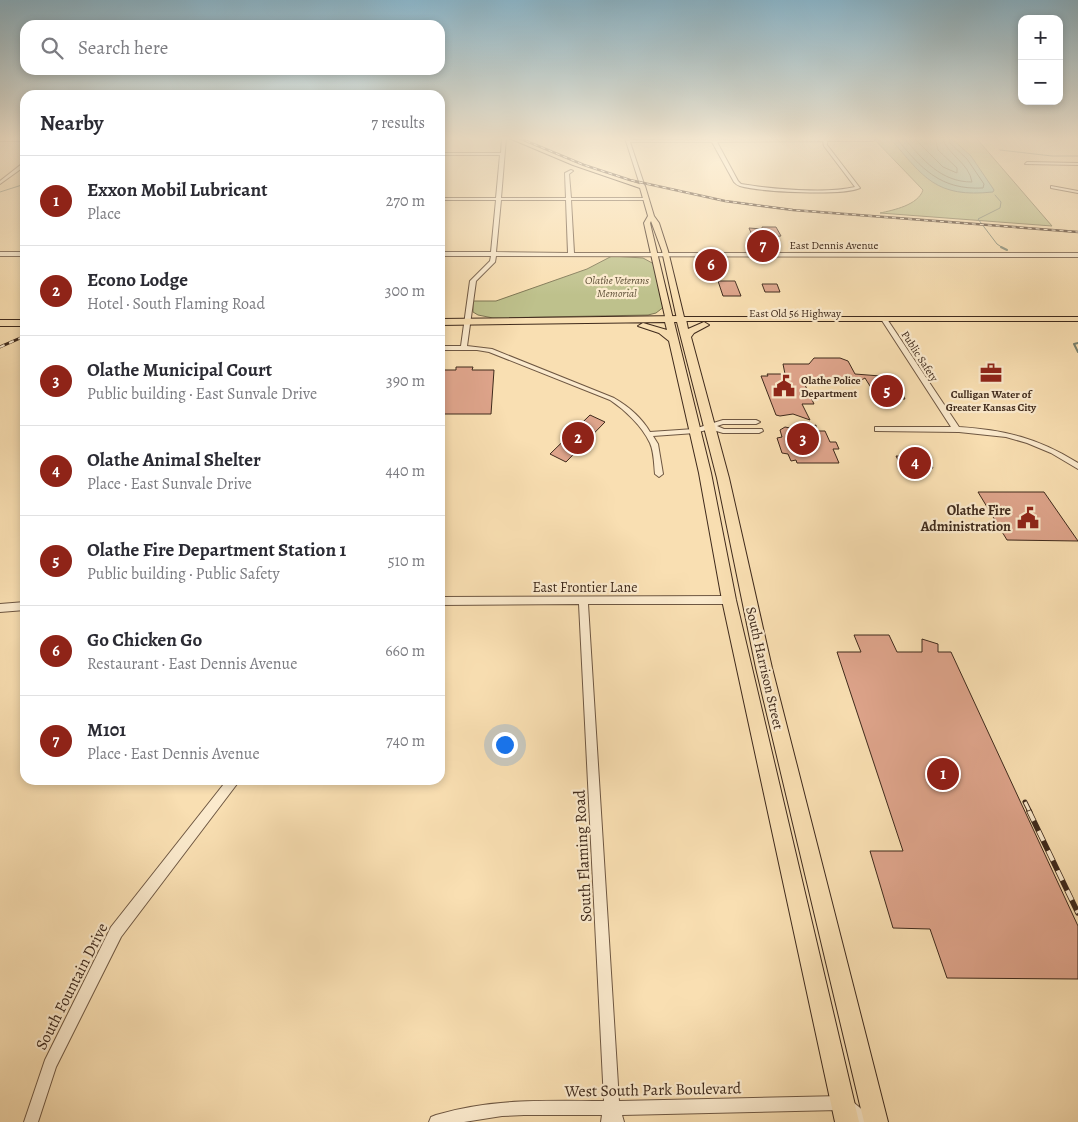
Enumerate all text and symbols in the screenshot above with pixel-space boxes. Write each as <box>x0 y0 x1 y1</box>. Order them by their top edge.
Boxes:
map controls <box>1018 15 1063 105</box>
button: + <box>1018 15 1063 60</box>
search box <box>20 20 445 75</box>
icon: search <box>38 34 66 62</box>
text: Search here <box>78 35 168 61</box>
button: − <box>1018 60 1063 105</box>
text: Nearby <box>40 109 103 137</box>
text: 7 results <box>371 112 425 134</box>
text: Exxon Mobil Lubricant <box>87 177 267 203</box>
text: 1 <box>53 190 59 212</box>
text: 270 m <box>386 190 425 212</box>
text: Place <box>87 203 121 225</box>
pin: 7 <box>747 227 779 265</box>
street label: East Dennis Avenue <box>790 238 878 253</box>
pin: 6 <box>695 246 727 284</box>
text: Econo Lodge <box>87 267 188 293</box>
park label: Olathe Veterans Memorial <box>585 273 649 301</box>
text: 2 <box>52 280 60 302</box>
text: 300 m <box>385 280 425 302</box>
text: Hotel · South Flaming Road <box>87 293 265 315</box>
street label: East Old 56 Highway <box>749 306 841 321</box>
street label: Public Safety <box>898 328 942 385</box>
text: Olathe Municipal Court <box>87 357 272 383</box>
office icon: Culligan Water of Greater Kansas City <box>978 360 1004 386</box>
text: 3 <box>53 370 59 392</box>
text: 390 m <box>386 370 425 392</box>
pin: 5 <box>871 372 903 410</box>
public building icon: Olathe Police Department <box>771 373 797 399</box>
place label: Olathe Police Department <box>801 373 861 401</box>
text: Public building · East Sunvale Drive <box>87 383 317 405</box>
place label: Culligan Water of Greater Kansas City <box>946 387 1037 415</box>
pin: 2 <box>562 419 594 457</box>
pin: 3 <box>787 420 819 458</box>
pin: 4 <box>899 444 931 482</box>
text: Olathe Animal Shelter <box>87 447 261 473</box>
text: 4 <box>52 460 60 482</box>
text: 440 m <box>385 460 425 482</box>
text: Place · East Sunvale Drive <box>87 473 252 495</box>
place label: Olathe Fire Administration <box>920 501 1012 536</box>
public building icon: Olathe Fire Administration <box>1015 505 1041 531</box>
text: Olathe Fire Department Station 1 <box>87 537 346 563</box>
text: 5 <box>53 550 59 572</box>
text: 510 m <box>388 550 425 572</box>
text: Public building · Public Safety <box>87 563 280 585</box>
street label: East Frontier Lane <box>533 578 637 597</box>
street label: South Harrison Street <box>741 605 788 732</box>
text: Go Chicken Go <box>87 627 202 653</box>
text: 6 <box>52 640 60 662</box>
text: 660 m <box>385 640 425 662</box>
text: Restaurant · East Dennis Avenue <box>87 653 297 675</box>
text: M101 <box>87 717 126 743</box>
text: 7 <box>53 730 59 752</box>
text: 740 m <box>386 730 425 752</box>
your location <box>492 732 518 758</box>
text: Place · East Dennis Avenue <box>87 743 260 765</box>
pin: 1 <box>927 755 959 793</box>
street label: South Flaming Road <box>569 789 597 923</box>
street label: South Fountain Drive <box>30 919 113 1054</box>
street label: West South Park Boulevard <box>563 1077 742 1103</box>

